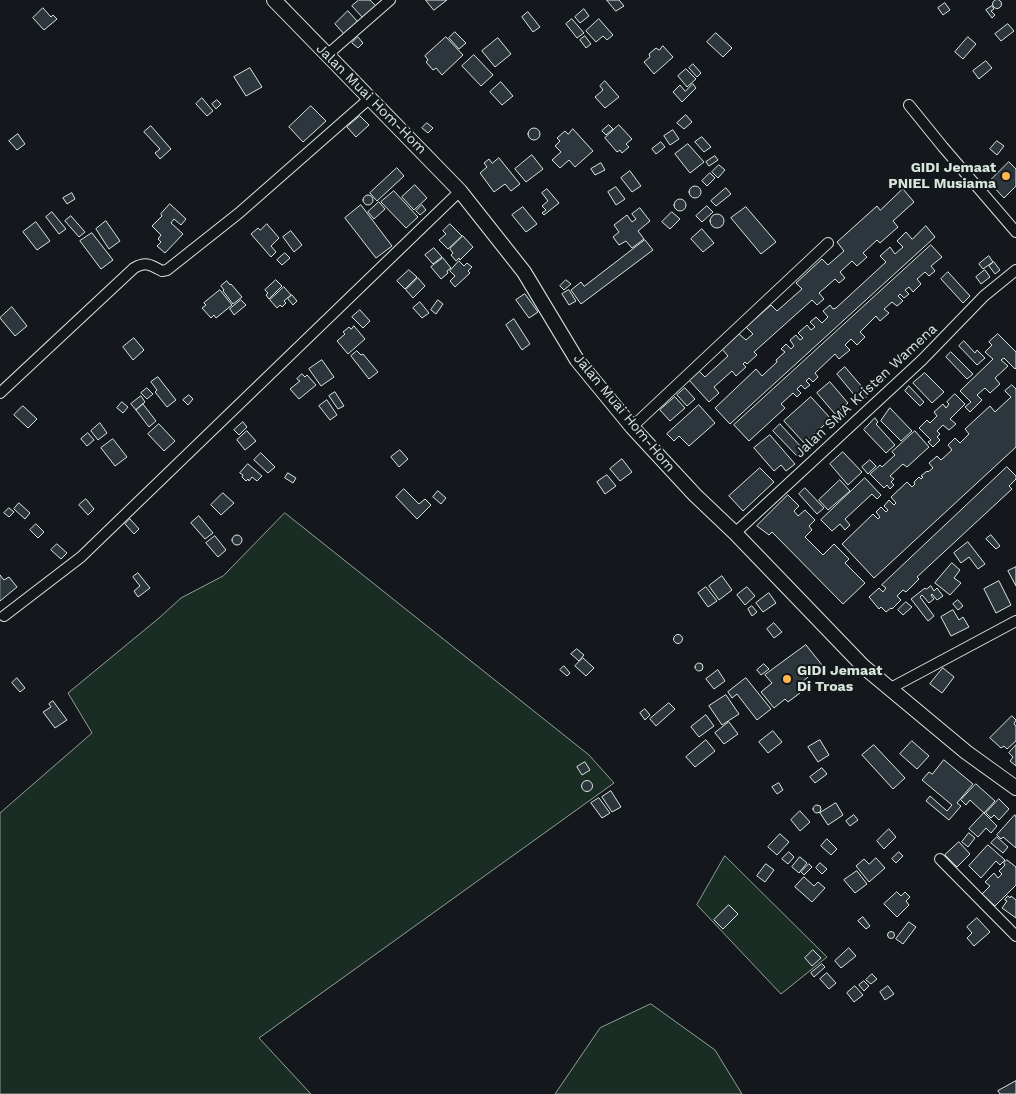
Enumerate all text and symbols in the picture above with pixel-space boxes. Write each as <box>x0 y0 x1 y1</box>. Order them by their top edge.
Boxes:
street label: Jalan Muai Hom-Hom <box>312 40 430 158</box>
place label: GIDI Jemaat PNIEL Musiama <box>888 160 996 192</box>
marker: GIDI Jemaat PNIEL Musiama <box>1000 170 1012 182</box>
street label: Jalan SMA Kristen Wamena <box>791 321 941 461</box>
street label: Jalan Muai Hom-Hom <box>570 350 678 476</box>
place label: GIDI Jemaat Di Troas <box>797 663 882 696</box>
marker: GIDI Jemaat Di Troas <box>781 673 793 685</box>

